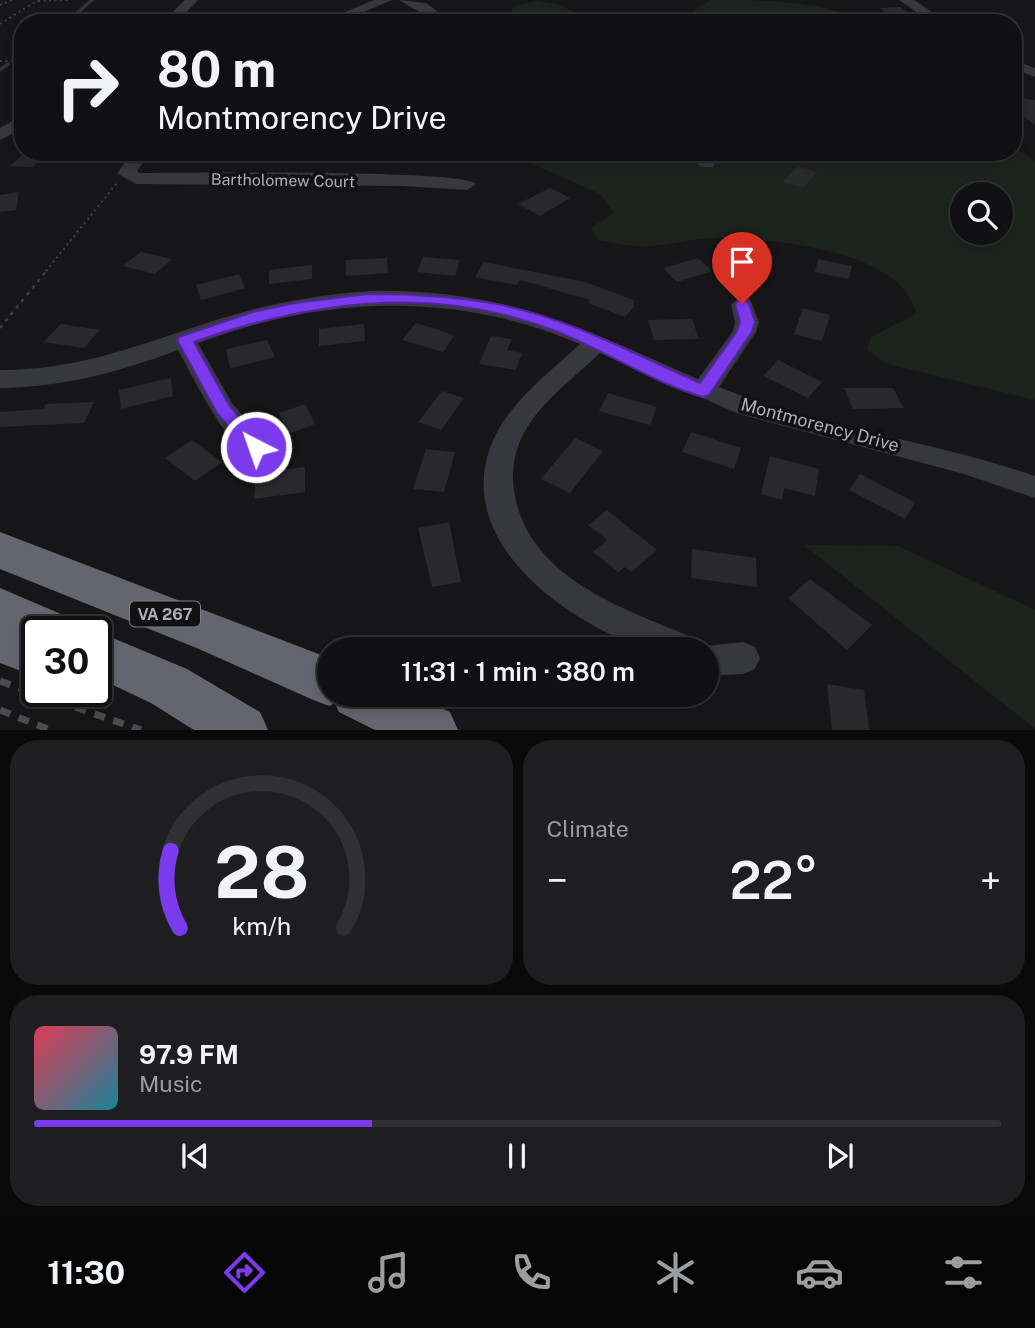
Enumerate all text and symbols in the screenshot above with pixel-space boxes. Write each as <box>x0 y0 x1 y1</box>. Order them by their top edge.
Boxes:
text: 80 m <box>157 40 276 98</box>
icon: right <box>42 42 133 133</box>
text: Montmorency Drive <box>157 99 447 136</box>
street label: Bartholomew Court <box>211 170 355 191</box>
map controls <box>950 182 1013 245</box>
button: search <box>950 182 1013 245</box>
pin <box>712 232 772 304</box>
icon: arrive <box>723 243 761 281</box>
street label: Montmorency Drive <box>739 393 902 456</box>
position arrow <box>219 410 293 484</box>
road number: VA 267 <box>130 601 200 626</box>
speed limit sign: 30 <box>21 616 112 707</box>
text: 11:31 · 1 min · 380 m <box>401 656 635 687</box>
text: Climate <box>547 815 629 842</box>
text: 28 <box>214 830 309 915</box>
text: 22° <box>729 850 818 911</box>
text: − <box>547 858 568 903</box>
text: + <box>980 858 1001 903</box>
text: km/h <box>232 911 291 941</box>
text: 97.9 FM <box>139 1039 239 1070</box>
text: Music <box>139 1070 203 1097</box>
icon: previous <box>176 1137 214 1175</box>
icon: pause <box>498 1137 536 1175</box>
icon: next <box>821 1137 859 1175</box>
icon: directions <box>220 1248 269 1297</box>
icon: music <box>364 1248 413 1297</box>
icon: phone <box>507 1248 556 1297</box>
icon: climate <box>651 1248 700 1297</box>
icon: car <box>795 1248 844 1297</box>
icon: filters <box>939 1248 988 1297</box>
text: 11:30 <box>47 1254 125 1291</box>

